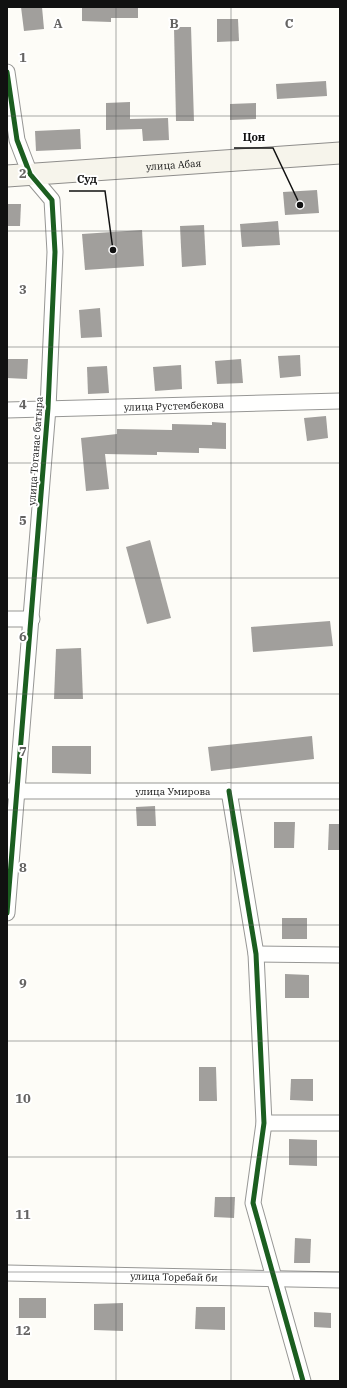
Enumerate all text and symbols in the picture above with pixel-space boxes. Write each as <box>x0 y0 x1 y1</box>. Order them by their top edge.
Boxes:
text: A <box>53 15 63 32</box>
text: B <box>169 15 179 32</box>
text: C <box>285 15 294 32</box>
text: 1 <box>19 49 27 66</box>
callout: Цон <box>234 125 273 148</box>
text: Цон <box>243 130 266 144</box>
street label: улица Абая <box>145 157 202 173</box>
text: 2 <box>19 165 27 182</box>
callout: Суд <box>69 168 105 191</box>
text: Суд <box>77 172 97 186</box>
text: 3 <box>19 281 27 298</box>
text: 4 <box>19 396 27 413</box>
street label: улица Тоганас батыра <box>25 396 46 506</box>
street label: улица Рустембекова <box>124 398 225 414</box>
text: 5 <box>19 512 27 529</box>
text: 6 <box>19 628 27 645</box>
text: 7 <box>19 743 27 760</box>
street label: улица Умирова <box>135 785 211 798</box>
text: 8 <box>19 859 27 876</box>
text: 9 <box>19 975 27 992</box>
text: 10 <box>15 1090 31 1107</box>
text: 11 <box>15 1206 31 1223</box>
street label: улица Торебай би <box>130 1270 218 1284</box>
text: 12 <box>15 1322 31 1339</box>

